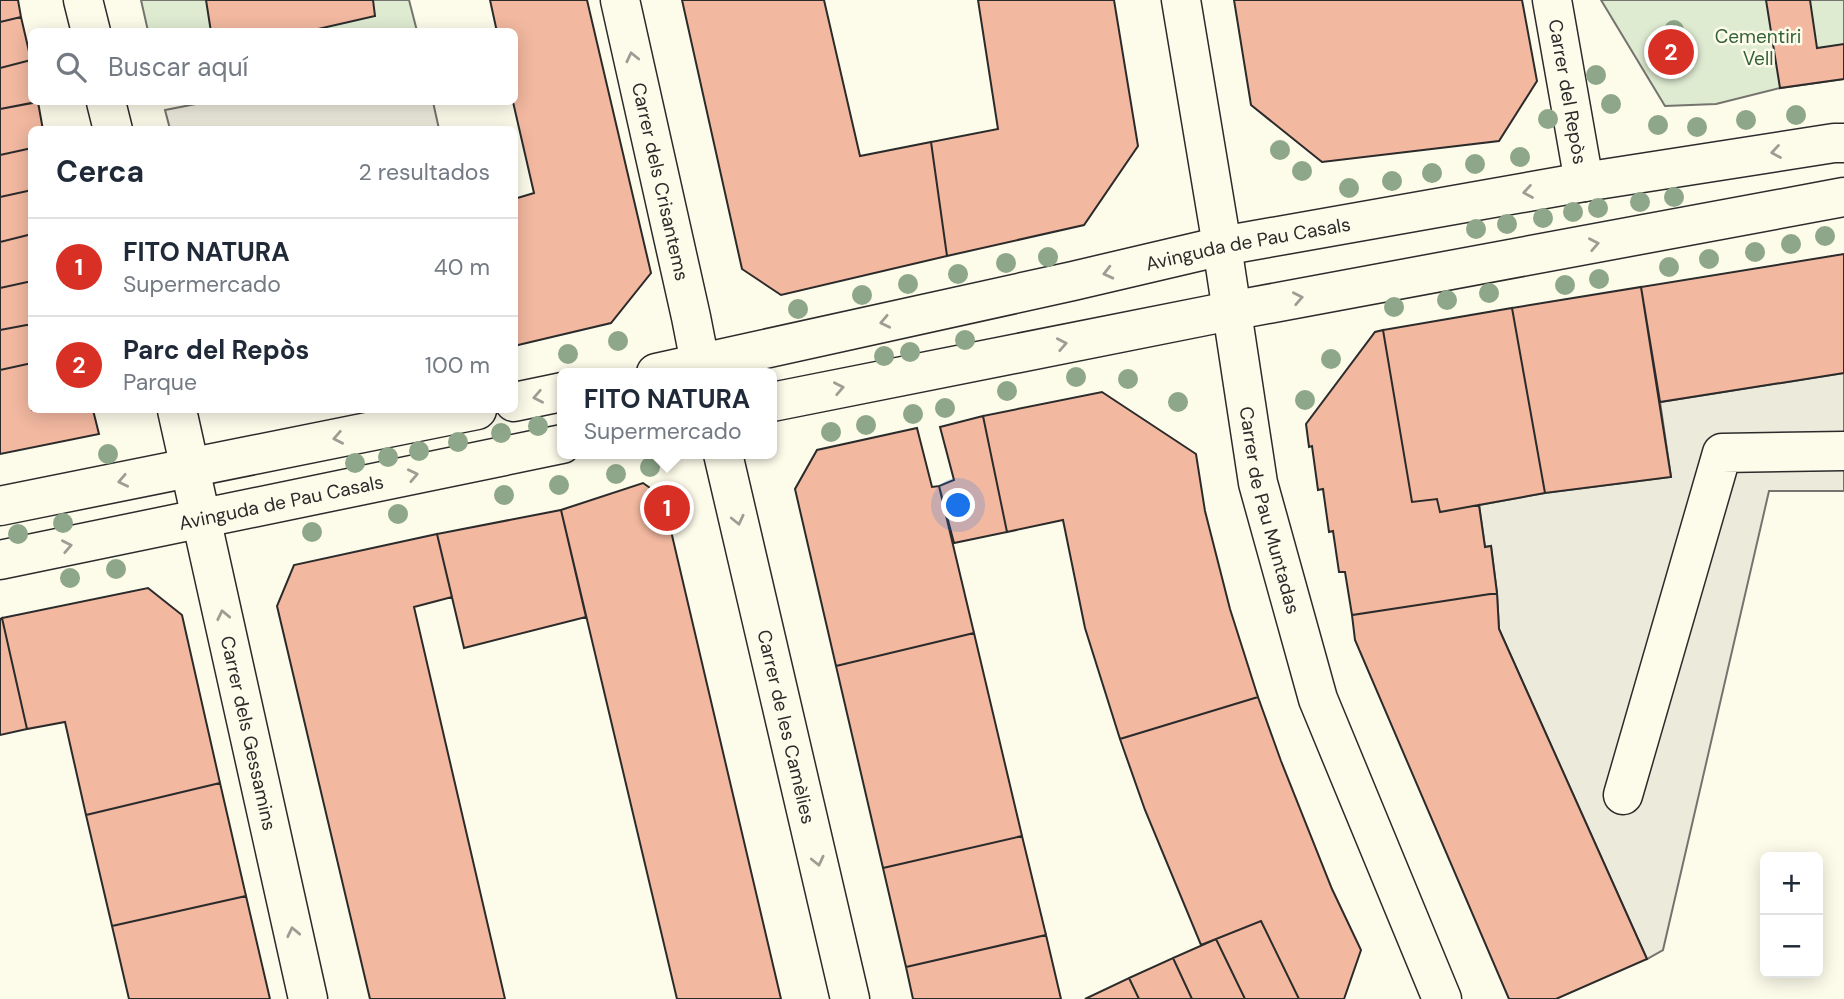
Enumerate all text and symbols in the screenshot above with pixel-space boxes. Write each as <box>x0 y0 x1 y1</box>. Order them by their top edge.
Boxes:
street label: Carrer del Repòs <box>1543 17 1593 166</box>
park label: Cementiri Vell <box>1715 24 1801 71</box>
pin: 2 <box>1648 26 1694 78</box>
search box <box>28 28 518 105</box>
icon: search <box>52 48 90 86</box>
text: Buscar aquí <box>108 50 248 84</box>
one-way arrow <box>626 51 641 63</box>
street label: Carrer dels Crisantems <box>626 80 695 283</box>
one-way arrow <box>1771 144 1782 159</box>
text: Cerca <box>56 152 144 191</box>
text: 2 resultados <box>359 157 490 187</box>
one-way arrow <box>1522 184 1534 199</box>
street label: Avinguda de Pau Casals <box>1143 212 1352 277</box>
text: FITO NATURA <box>123 235 290 269</box>
one-way arrow <box>1587 237 1599 252</box>
text: 1 <box>75 252 83 282</box>
text: 40 m <box>434 252 490 282</box>
one-way arrow <box>1102 265 1114 279</box>
text: Supermercado <box>123 269 281 299</box>
one-way arrow <box>1292 292 1304 307</box>
one-way arrow <box>880 314 892 329</box>
text: Parc del Repòs <box>123 333 309 367</box>
one-way arrow <box>1056 337 1068 352</box>
text: 2 <box>72 350 86 380</box>
text: 100 m <box>425 350 490 380</box>
text: Parque <box>123 367 197 397</box>
popup <box>557 368 777 459</box>
text: FITO NATURA <box>584 382 750 416</box>
one-way arrow <box>833 382 845 397</box>
one-way arrow <box>532 389 544 404</box>
street label: Carrer de Pau Muntadas <box>1234 405 1306 617</box>
text: Supermercado <box>584 416 742 446</box>
one-way arrow <box>332 429 344 444</box>
street label: Avinguda de Pau Casals <box>177 469 386 536</box>
one-way arrow <box>407 469 419 484</box>
one-way arrow <box>117 473 129 488</box>
pin: 1 <box>644 482 690 534</box>
your location <box>941 488 975 522</box>
one-way arrow <box>730 514 745 526</box>
one-way arrow <box>61 540 73 555</box>
one-way arrow <box>217 609 231 621</box>
street label: Carrer de les Camèlies <box>751 627 821 826</box>
street label: Carrer dels Gessamins <box>215 634 282 833</box>
map controls <box>1760 852 1823 978</box>
button: + <box>1760 852 1823 915</box>
one-way arrow <box>809 855 824 867</box>
button: − <box>1760 915 1823 978</box>
one-way arrow <box>287 926 302 938</box>

